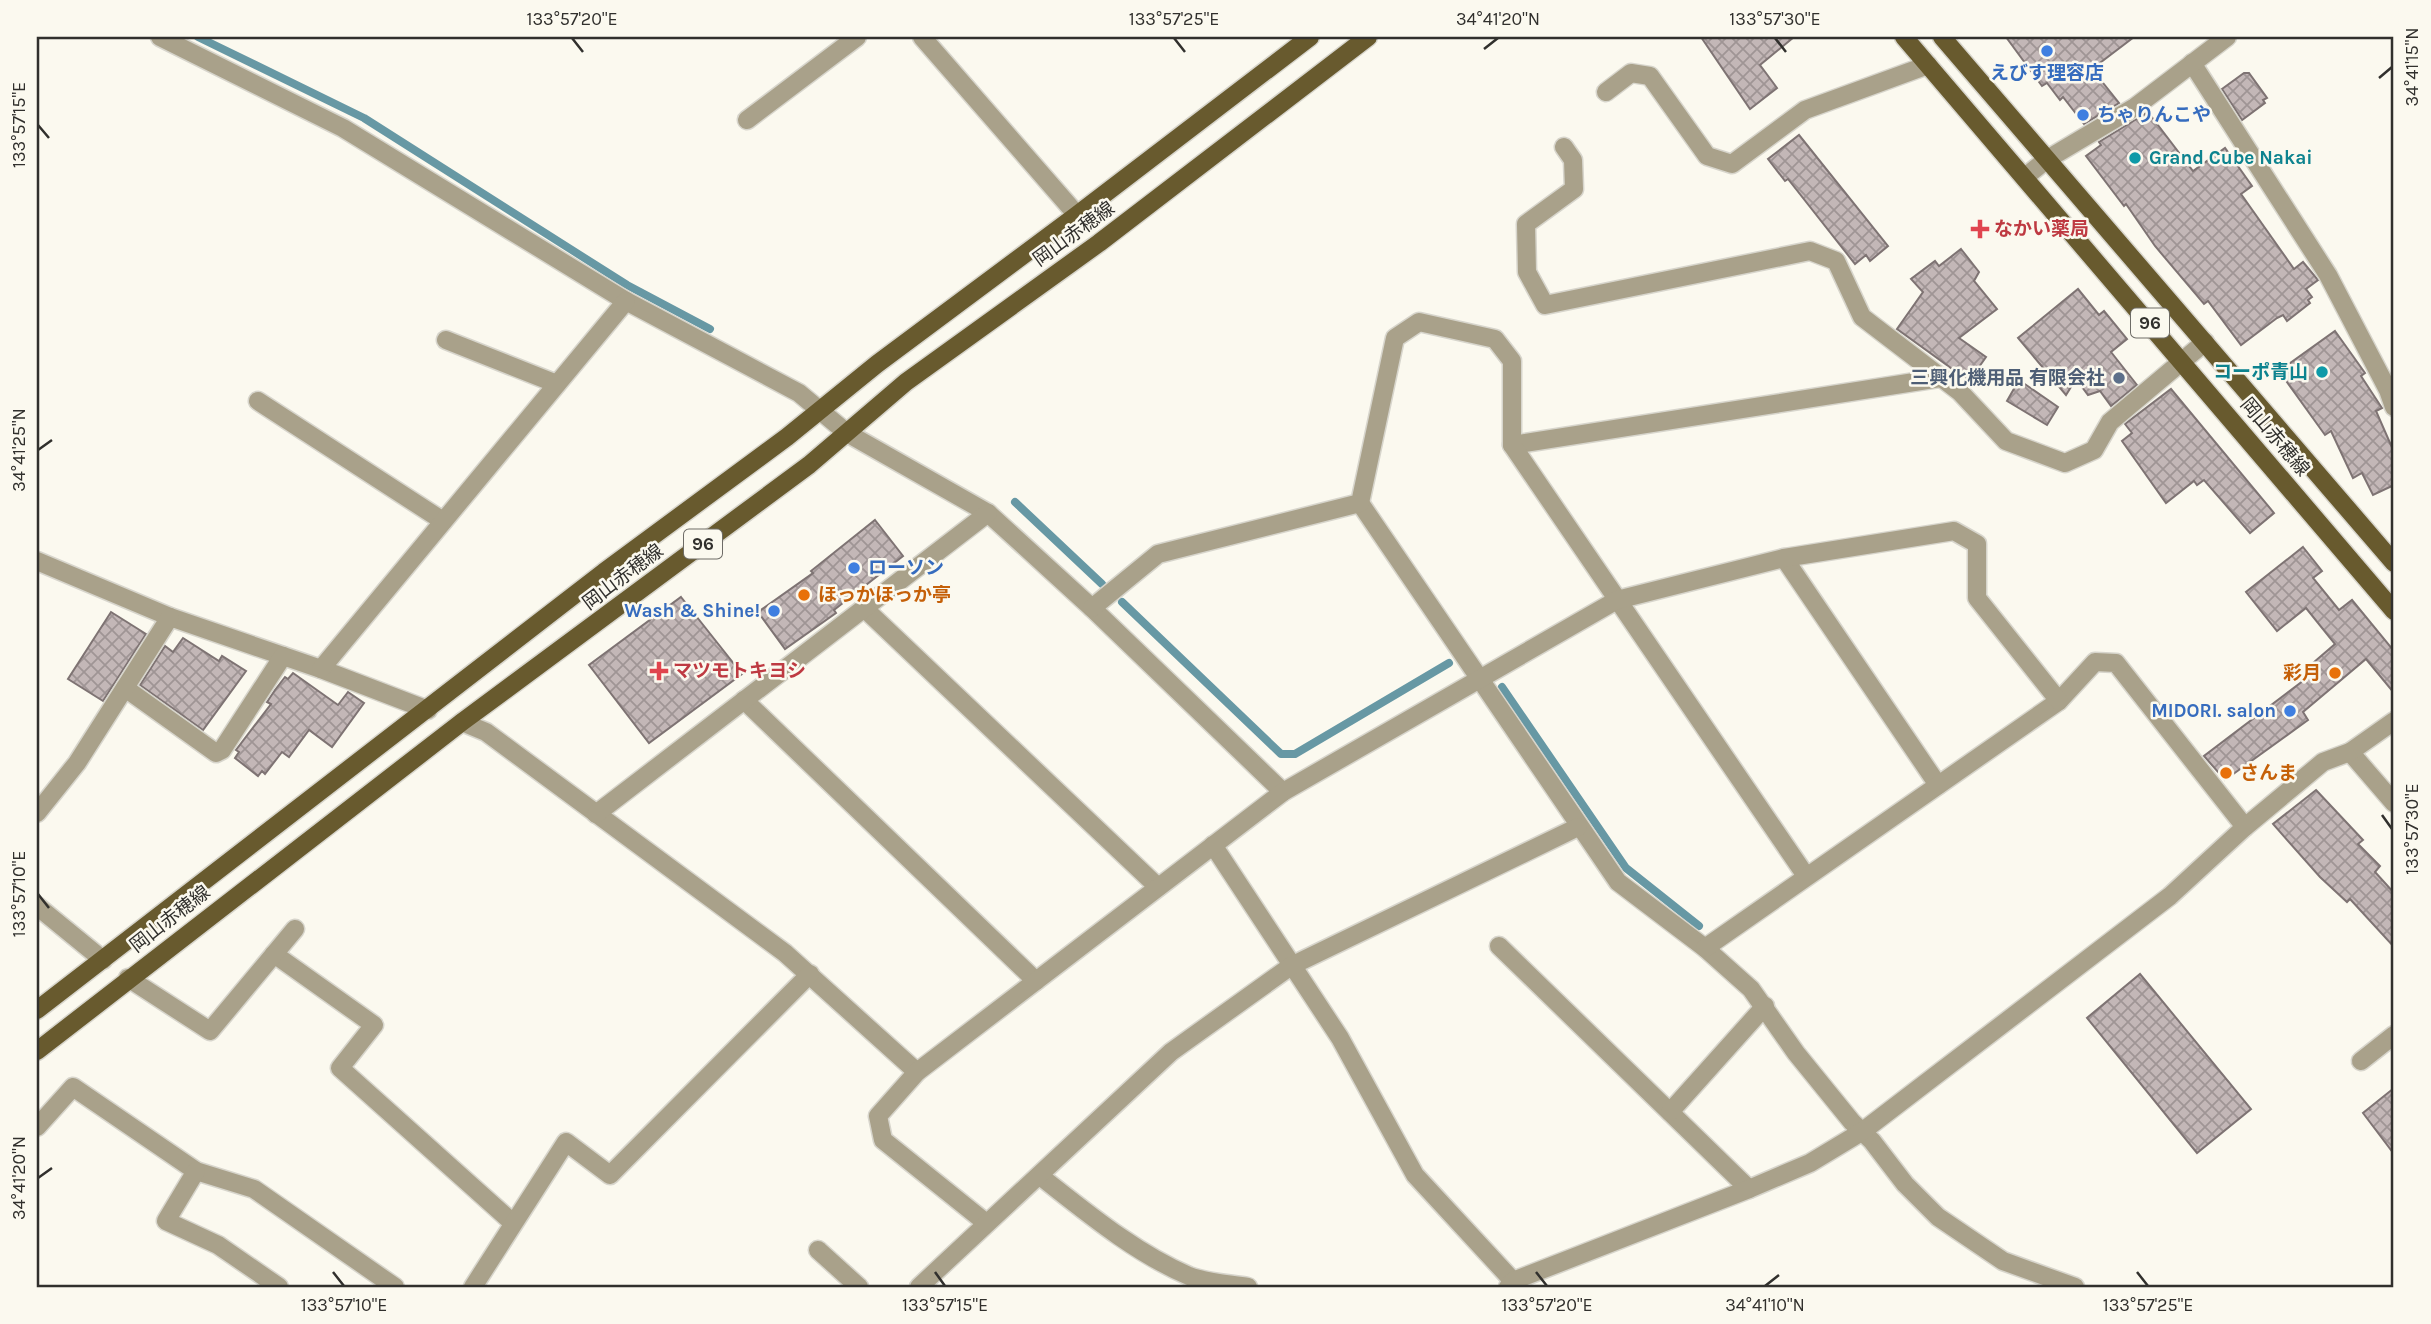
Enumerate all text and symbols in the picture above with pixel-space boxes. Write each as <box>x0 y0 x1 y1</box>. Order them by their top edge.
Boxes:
text: 133°57'20"E <box>526 8 618 30</box>
text: 133°57'25"E <box>1129 8 1219 30</box>
text: 34°41'20"N <box>1456 8 1540 30</box>
text: 133°57'30"E <box>1729 8 1821 30</box>
text: 34°41'15"N <box>2401 27 2423 107</box>
marker: えびす理容店 <box>2039 43 2055 59</box>
place label: えびす理容店 <box>1990 62 2104 84</box>
text: 133°57'15"E <box>8 82 30 168</box>
place label: ちゃりんこや <box>2097 104 2211 126</box>
marker: ちゃりんこや <box>2075 107 2091 123</box>
place label: Grand Cube Nakai <box>2149 147 2313 169</box>
marker: Grand Cube Nakai <box>2127 150 2143 166</box>
street label: 岡山赤穂線 <box>1029 197 1119 271</box>
place label: なかい薬局 <box>1994 218 2089 240</box>
marker: なかい薬局 <box>1972 221 1988 237</box>
road number: 96 <box>2131 309 2169 338</box>
place label: コーポ青山 <box>2213 361 2308 383</box>
marker: コーポ青山 <box>2314 364 2330 380</box>
place label: 三興化機用品 有限会社 <box>1910 367 2105 389</box>
marker: 三興化機用品 有限会社 <box>2111 370 2127 386</box>
street label: 岡山赤穂線 <box>2236 394 2314 480</box>
text: 34°41'25"N <box>8 408 30 492</box>
road number: 96 <box>684 530 722 558</box>
street label: 岡山赤穂線 <box>578 540 668 614</box>
place label: ローソン <box>868 557 944 579</box>
marker: ローソン <box>846 560 862 576</box>
place label: ほっかほっか亭 <box>818 584 951 606</box>
marker: ほっかほっか亭 <box>796 587 812 603</box>
place label: Wash & Shine! <box>624 600 760 622</box>
marker: Wash & Shine! <box>766 603 782 619</box>
place label: マツモトキヨシ <box>673 660 806 682</box>
place label: 彩月 <box>2283 662 2321 684</box>
marker: マツモトキヨシ <box>651 663 667 679</box>
marker: 彩月 <box>2327 665 2343 681</box>
place label: MIDORI. salon <box>2151 700 2276 722</box>
marker: MIDORI. salon <box>2282 703 2298 719</box>
place label: さんま <box>2240 762 2297 784</box>
marker: さんま <box>2218 765 2234 781</box>
text: 133°57'30"E <box>2401 783 2423 875</box>
text: 133°57'10"E <box>8 851 30 937</box>
street label: 岡山赤穂線 <box>126 881 214 957</box>
text: 34°41'20"N <box>8 1136 30 1220</box>
text: 133°57'10"E <box>301 1294 387 1316</box>
text: 133°57'15"E <box>902 1294 988 1316</box>
text: 133°57'20"E <box>1501 1294 1593 1316</box>
text: 34°41'10"N <box>1725 1294 1805 1316</box>
text: 133°57'25"E <box>2103 1294 2193 1316</box>

